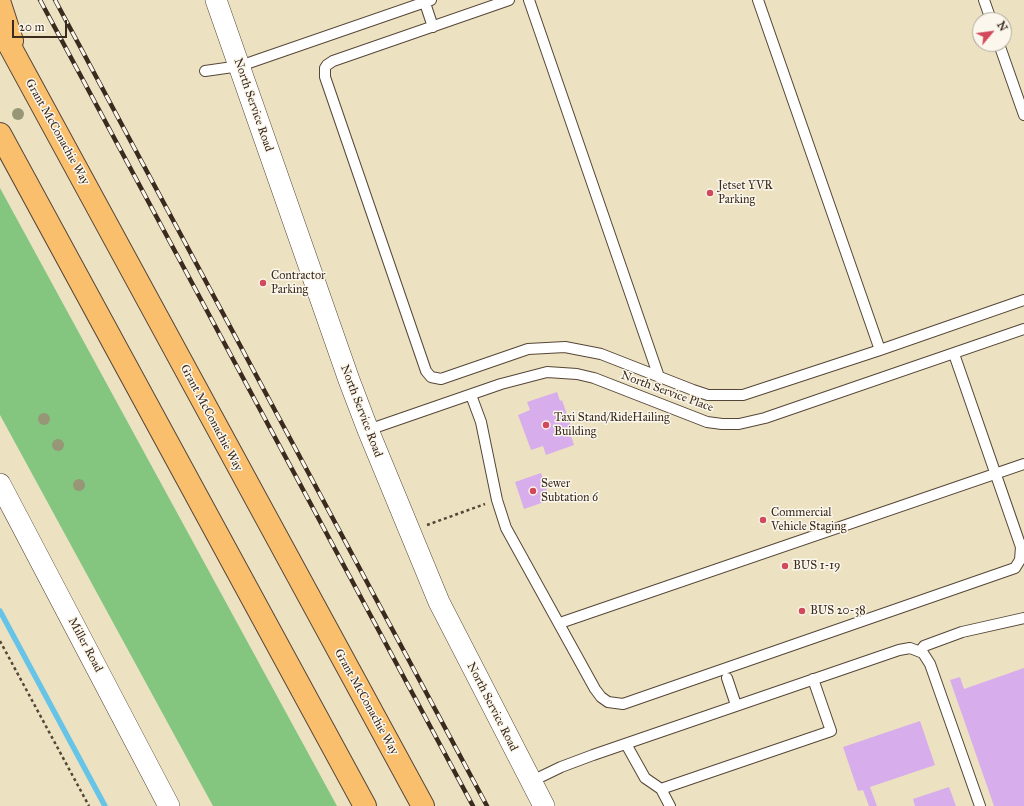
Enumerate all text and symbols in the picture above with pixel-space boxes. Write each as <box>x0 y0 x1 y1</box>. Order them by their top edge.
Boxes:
scale bar <box>14 12 69 38</box>
north arrow <box>972 12 1012 52</box>
text: N <box>994 19 1010 34</box>
text: 20 m <box>19 20 45 34</box>
street label: North Service Road <box>230 56 276 154</box>
street label: Grant McConachie Way <box>22 77 92 187</box>
place label: Jetset YVR Parking <box>718 179 773 207</box>
marker: Jetset YVR Parking <box>705 188 715 198</box>
place label: Contractor Parking <box>271 269 325 297</box>
marker: Contractor Parking <box>258 278 268 288</box>
street label: Grant McConachie Way <box>177 362 245 474</box>
street label: North Service Road <box>337 363 385 459</box>
street label: North Service Place <box>619 369 715 415</box>
place label: Taxi Stand/RideHailing Building <box>554 411 670 439</box>
marker: Taxi Stand/RideHailing Building <box>541 420 551 430</box>
place label: Sewer Subtation 6 <box>541 477 598 505</box>
marker: Sewer Subtation 6 <box>528 486 538 496</box>
place label: Commercial Vehicle Staging <box>771 506 846 534</box>
marker: Commercial Vehicle Staging <box>758 515 768 525</box>
place label: BUS 1-19 <box>793 559 840 573</box>
marker: BUS 1-19 <box>780 561 790 571</box>
place label: BUS 20-38 <box>810 604 866 618</box>
marker: BUS 20-38 <box>797 606 807 616</box>
street label: Miller Road <box>65 615 105 675</box>
street label: Grant McConachie Way <box>331 647 401 757</box>
street label: North Service Road <box>463 660 521 754</box>

